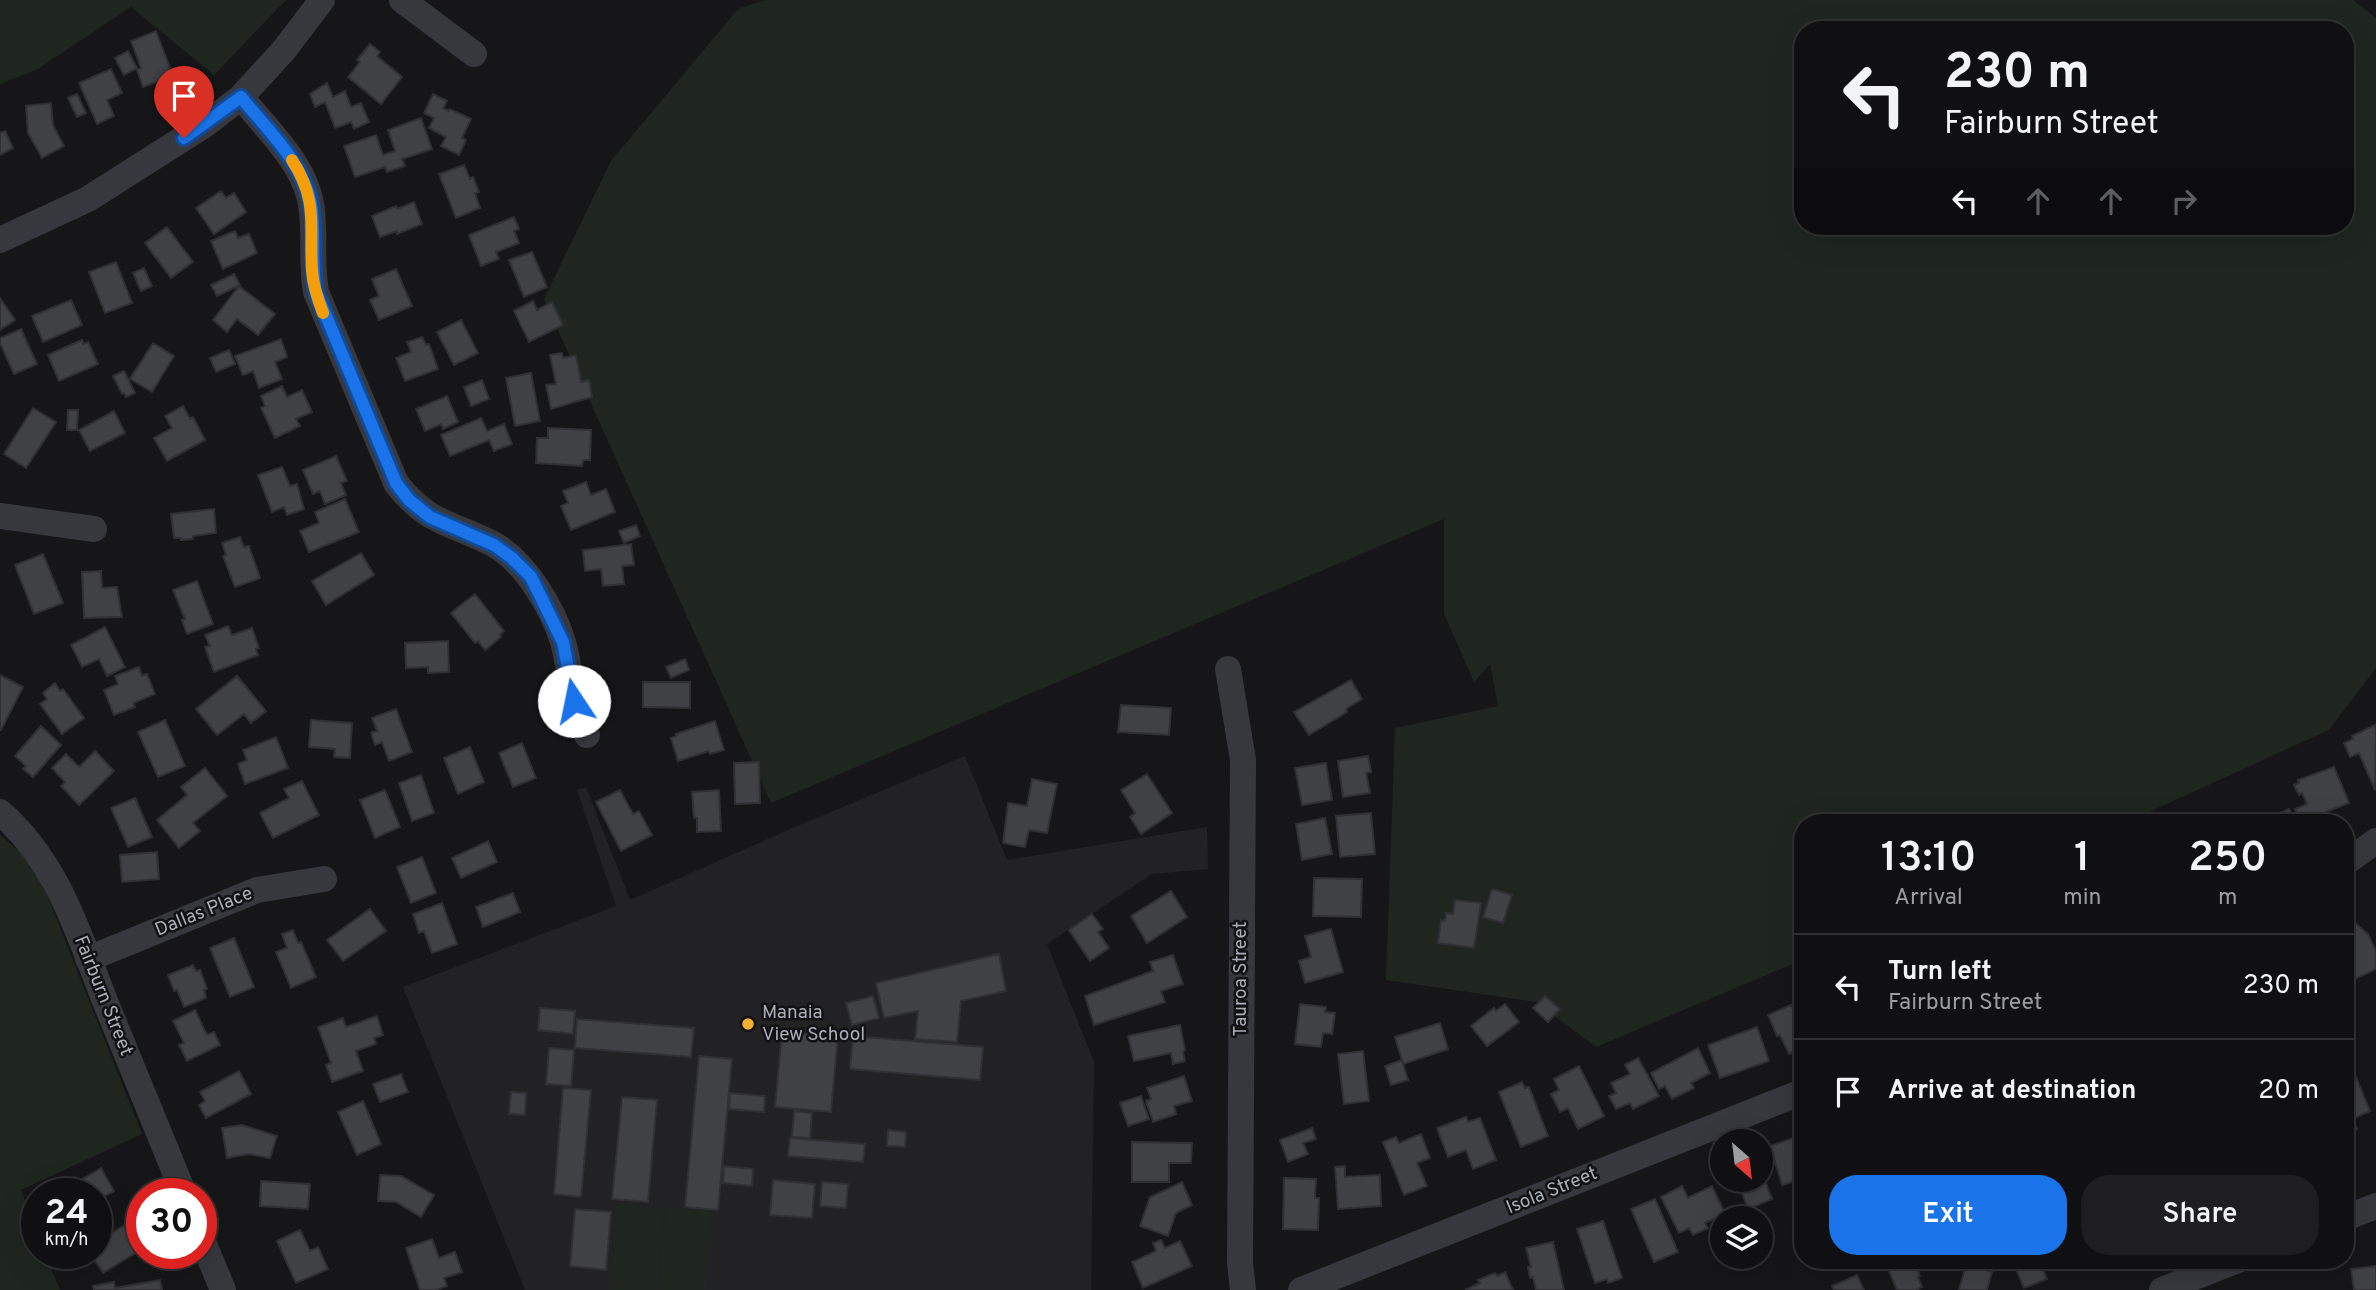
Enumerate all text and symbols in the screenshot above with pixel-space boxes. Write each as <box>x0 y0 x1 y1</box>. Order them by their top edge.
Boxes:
text: 230 m <box>1944 44 2090 106</box>
icon: left <box>1829 49 1920 140</box>
pin <box>154 66 214 138</box>
icon: arrive <box>165 77 203 115</box>
text: Fairburn Street <box>1944 105 2159 145</box>
icon: left <box>1946 182 1984 220</box>
icon: ahead <box>2019 182 2057 220</box>
icon: ahead <box>2092 182 2130 220</box>
icon: right <box>2165 182 2203 220</box>
position arrow <box>537 664 611 738</box>
text: 13:10 <box>1881 833 1976 886</box>
text: 1 <box>2074 833 2091 886</box>
text: 250 <box>2188 833 2267 886</box>
street label: Dallas Place <box>152 882 256 942</box>
text: Arrival <box>1894 884 1963 913</box>
text: min <box>2063 884 2101 913</box>
text: m <box>2218 884 2237 913</box>
street label: Tauroa Street <box>1229 921 1253 1037</box>
street label: Fairburn Street <box>68 932 138 1060</box>
text: Turn left <box>1888 956 1992 989</box>
icon: left <box>1829 968 1867 1006</box>
text: 230 m <box>2243 970 2319 1003</box>
text: Fairburn Street <box>1888 989 2042 1018</box>
place label: Manaia View School <box>762 1001 865 1047</box>
marker: Manaia View School <box>740 1016 756 1032</box>
icon: arrive <box>1829 1073 1867 1111</box>
text: Arrive at destination <box>1888 1075 2136 1108</box>
text: 20 m <box>2258 1075 2319 1108</box>
north arrow <box>1710 1129 1773 1192</box>
map controls <box>1710 1129 1773 1269</box>
street label: Isola Street <box>1503 1162 1601 1220</box>
button: Exit <box>1829 1175 2067 1255</box>
button: Share <box>2081 1175 2319 1255</box>
speed limit sign: 30 <box>126 1178 217 1269</box>
text: 24 <box>45 1192 88 1236</box>
button: layers <box>1710 1206 1773 1269</box>
text: km/h <box>45 1229 88 1252</box>

